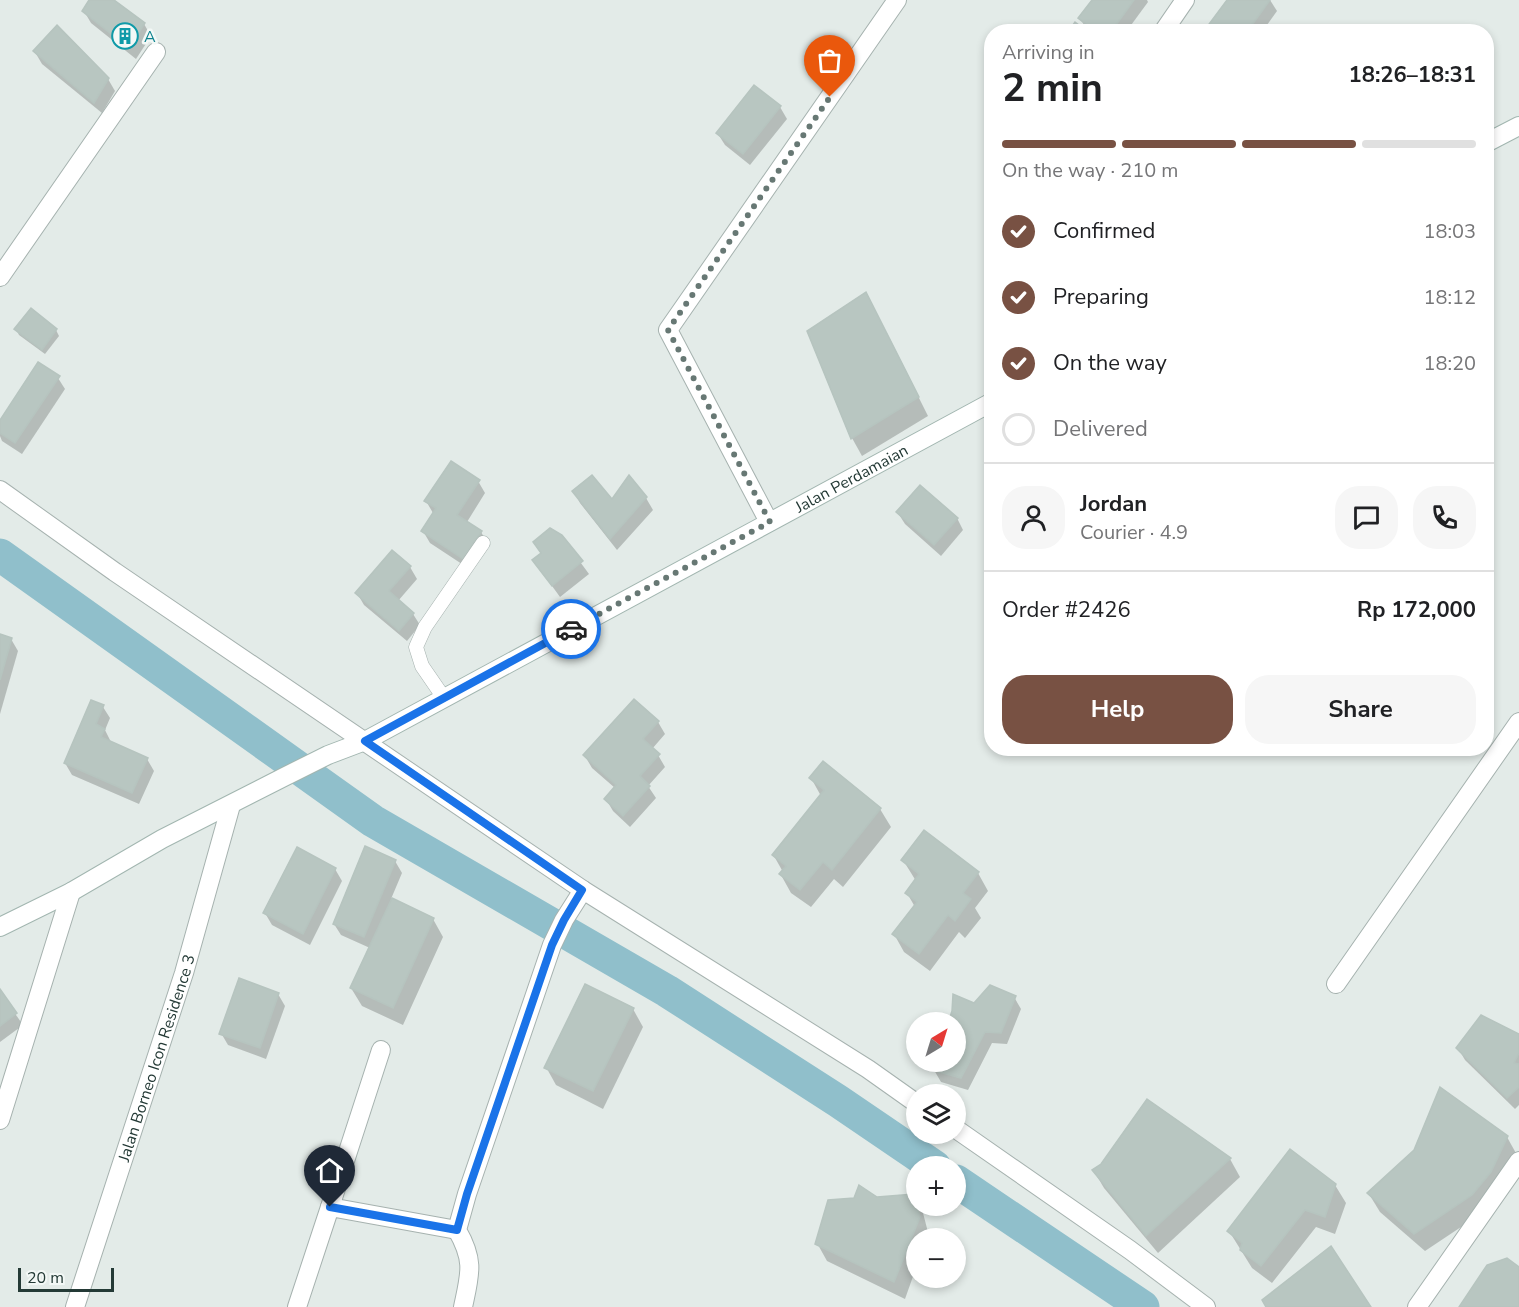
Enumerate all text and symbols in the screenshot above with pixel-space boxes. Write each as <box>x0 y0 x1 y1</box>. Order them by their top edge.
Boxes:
building icon: A <box>110 21 140 51</box>
place label: A <box>144 26 156 48</box>
pin <box>804 35 855 97</box>
text: Arriving in <box>1002 39 1095 66</box>
icon: bag <box>813 44 846 77</box>
text: 18:26–18:31 <box>1348 60 1476 90</box>
text: 2 min <box>1002 62 1103 115</box>
text: On the way · 210 m <box>1002 157 1178 184</box>
icon: check <box>1002 215 1035 248</box>
text: Confirmed <box>1053 216 1155 246</box>
text: 18:03 <box>1423 218 1476 245</box>
icon: check <box>1002 281 1035 314</box>
text: Preparing <box>1053 282 1149 312</box>
text: 18:12 <box>1423 284 1476 311</box>
icon: check <box>1002 347 1035 380</box>
text: On the way <box>1053 348 1167 378</box>
text: 18:20 <box>1423 350 1476 377</box>
text: Delivered <box>1053 414 1148 444</box>
street label: Jalan Perdamaian <box>791 439 912 519</box>
button: person <box>1002 486 1065 549</box>
button: chat <box>1335 486 1398 549</box>
button: phone <box>1413 486 1476 549</box>
text: Jordan <box>1080 489 1147 519</box>
text: Courier · 4.9 <box>1080 519 1188 546</box>
text: Order #2426 <box>1002 595 1131 625</box>
text: Rp 172,000 <box>1357 595 1476 625</box>
courier <box>541 599 601 659</box>
icon: car <box>555 613 588 646</box>
button: Help <box>1002 675 1233 744</box>
button: Share <box>1245 675 1476 744</box>
street label: Jalan Borneo Icon Residence 3 <box>113 952 201 1166</box>
north arrow <box>906 1012 966 1072</box>
map controls <box>906 1012 966 1288</box>
button: layers <box>906 1084 966 1144</box>
pin <box>304 1145 355 1207</box>
icon: home <box>313 1154 346 1187</box>
button: + <box>906 1156 966 1216</box>
button: − <box>906 1228 966 1288</box>
scale bar <box>18 1265 114 1292</box>
text: 20 m <box>27 1267 64 1289</box>

